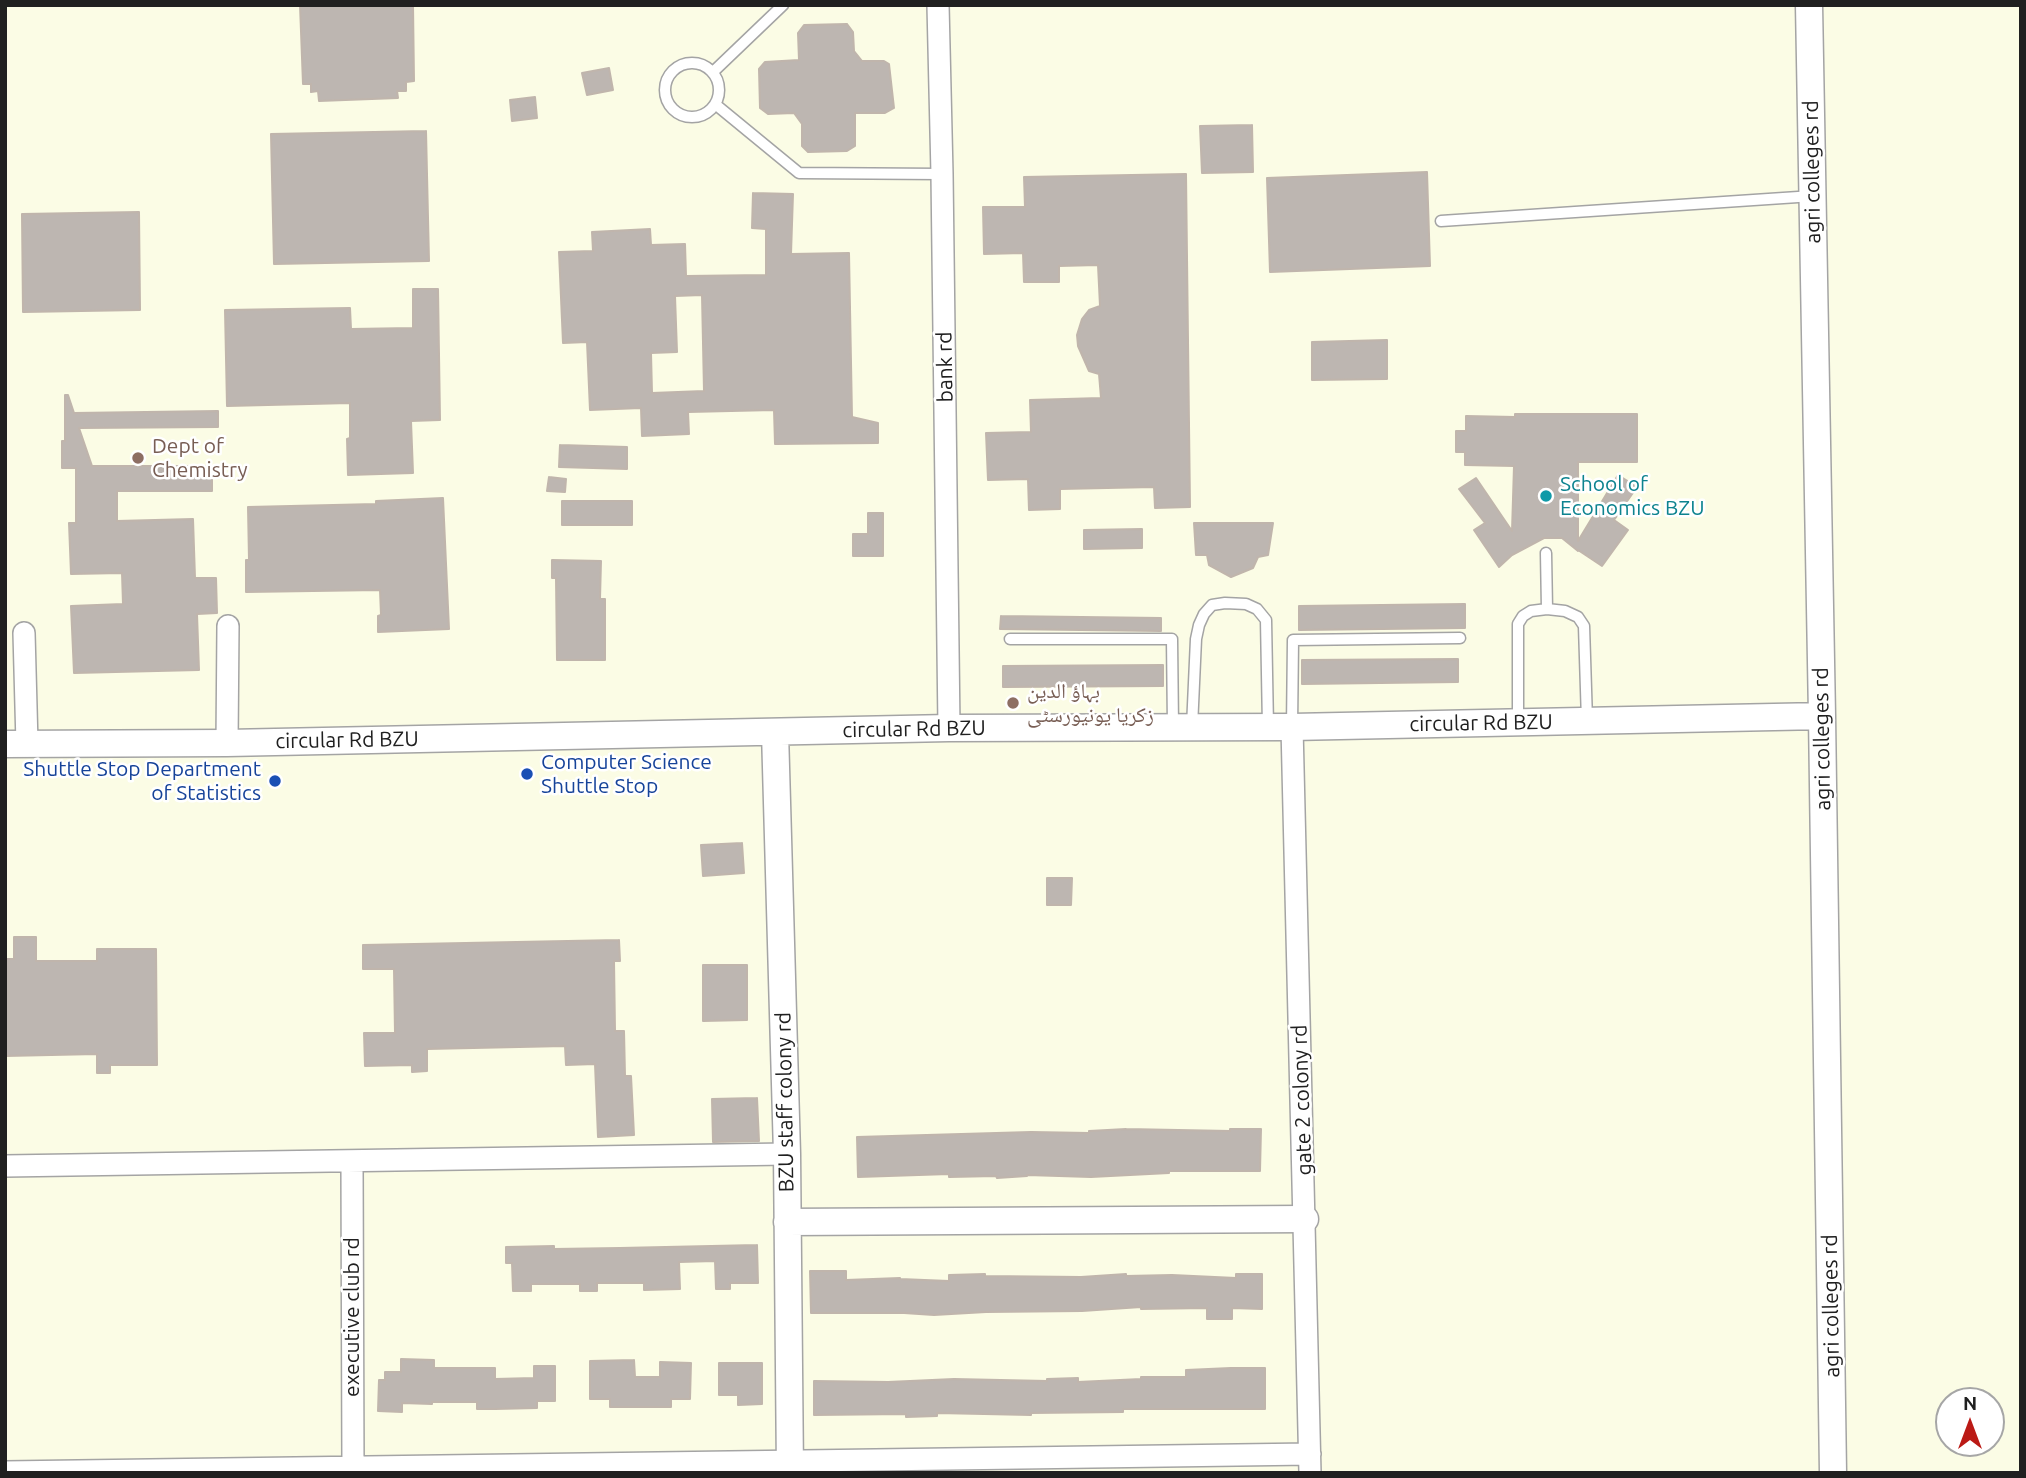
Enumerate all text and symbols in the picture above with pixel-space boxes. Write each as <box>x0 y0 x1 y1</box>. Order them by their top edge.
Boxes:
street label: agri colleges rd <box>1798 100 1826 244</box>
street label: bank rd <box>932 331 958 403</box>
place label: Dept of Chemistry <box>152 433 248 483</box>
marker: Dept of Chemistry <box>130 450 146 466</box>
place label: School of Economics BZU <box>1560 471 1705 521</box>
marker: School of Economics BZU <box>1538 488 1554 504</box>
street label: agri colleges rd <box>1808 667 1836 811</box>
place label: بہاؤ الدین زکریا یونیورسٹی <box>1027 678 1154 728</box>
marker: بہاؤ الدین زکریا یونیورسٹی <box>1005 695 1021 711</box>
street label: circular Rd BZU <box>1409 709 1553 737</box>
street label: circular Rd BZU <box>842 715 986 743</box>
street label: circular Rd BZU <box>275 726 419 754</box>
place label: Computer Science Shuttle Stop <box>541 749 712 799</box>
place label: Shuttle Stop Department of Statistics <box>23 756 261 806</box>
marker: Computer Science Shuttle Stop <box>519 766 535 782</box>
marker: Shuttle Stop Department of Statistics <box>267 773 283 789</box>
street label: BZU staff colony rd <box>771 1012 799 1192</box>
street label: gate 2 colony rd <box>1287 1024 1317 1176</box>
street label: agri colleges rd <box>1817 1234 1845 1378</box>
street label: executive club rd <box>339 1237 365 1397</box>
north arrow <box>1935 1387 2005 1457</box>
text: N <box>1963 1392 1977 1414</box>

